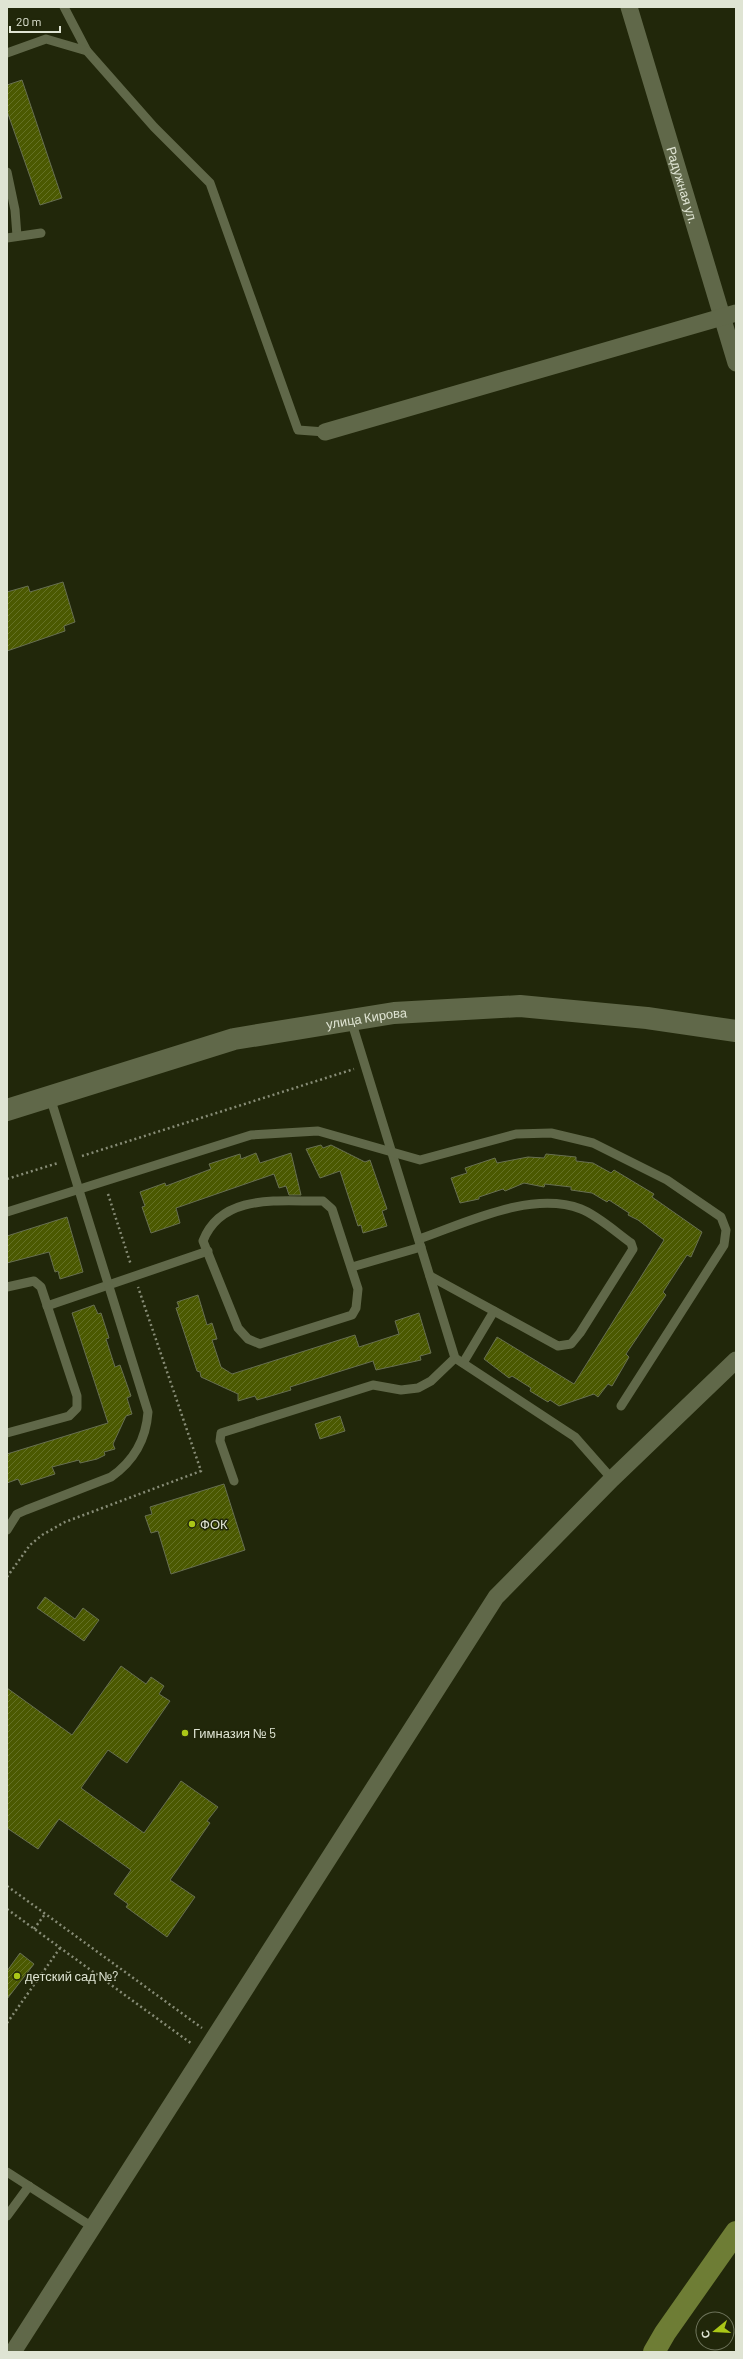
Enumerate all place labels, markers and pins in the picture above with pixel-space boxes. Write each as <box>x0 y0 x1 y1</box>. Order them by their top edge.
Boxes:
place label: ФОК <box>200 1516 228 1532</box>
marker: ФОК <box>187 1519 197 1529</box>
place label: Гимназия № 5 <box>193 1725 276 1741</box>
marker: Гимназия № 5 <box>180 1728 190 1738</box>
place label: детский сад №? <box>25 1968 118 1984</box>
marker: детский сад №? <box>12 1971 22 1981</box>

